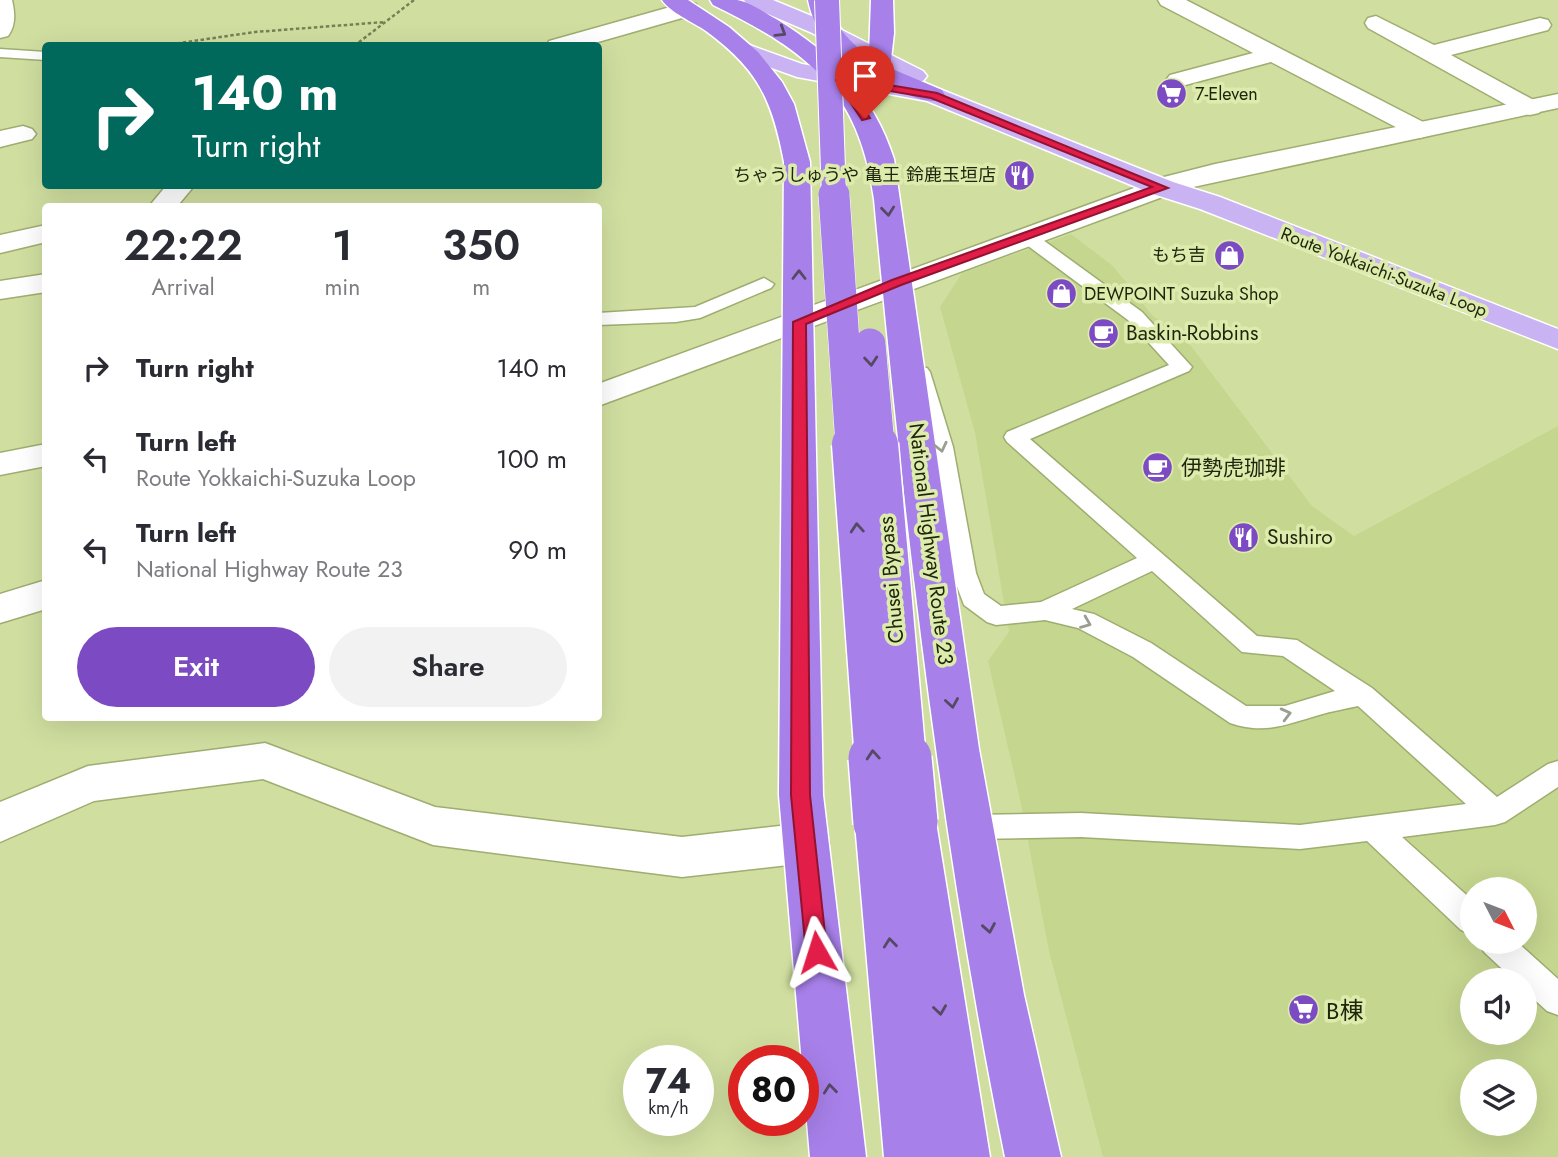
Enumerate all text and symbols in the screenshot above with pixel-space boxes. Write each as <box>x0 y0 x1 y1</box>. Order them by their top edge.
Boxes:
one-way arrow <box>774 24 787 37</box>
pin <box>835 46 895 118</box>
icon: arrive <box>846 57 884 95</box>
text: 140 m <box>192 58 338 128</box>
icon: right <box>77 70 168 161</box>
supermarket icon: 7-Eleven <box>1155 77 1189 111</box>
place label: 7-Eleven <box>1195 81 1258 107</box>
text: Turn right <box>192 123 321 169</box>
restaurant icon: ちゃうしゅうや 亀王 鈴鹿玉垣店 <box>1002 158 1036 192</box>
place label: ちゃうしゅうや 亀王 鈴鹿玉垣店 <box>733 162 996 188</box>
one-way arrow <box>881 205 896 216</box>
text: 22:22 <box>124 215 243 276</box>
text: 1 <box>332 215 353 276</box>
text: 350 <box>442 215 520 276</box>
street label: Route Yokkaichi-Suzuka Loop <box>1277 221 1491 323</box>
shop icon: もち吉 <box>1212 238 1246 272</box>
place label: もち吉 <box>1152 242 1206 268</box>
one-way arrow <box>791 269 807 280</box>
text: Arrival <box>151 270 215 304</box>
text: min <box>324 270 360 304</box>
text: m <box>472 270 490 304</box>
shop icon: DEWPOINT Suzuka Shop <box>1044 277 1078 311</box>
place label: DEWPOINT Suzuka Shop <box>1084 281 1278 307</box>
cafe icon: Baskin-Robbins <box>1086 316 1120 350</box>
place label: Baskin-Robbins <box>1126 318 1259 348</box>
icon: right <box>77 349 115 387</box>
text: Turn right <box>136 349 254 387</box>
text: 140 m <box>496 349 567 387</box>
one-way arrow <box>863 356 878 367</box>
street label: National Highway Route 23 <box>901 421 961 667</box>
text: Turn left <box>136 423 236 461</box>
icon: left <box>77 440 115 478</box>
text: 100 m <box>496 440 567 478</box>
one-way arrow <box>933 441 947 453</box>
cafe icon: 伊勢虎珈琲 <box>1141 451 1175 485</box>
place label: 伊勢虎珈琲 <box>1181 453 1286 483</box>
text: Route Yokkaichi-Suzuka Loop <box>136 461 416 495</box>
text: Turn left <box>136 514 236 552</box>
street label: Chusei Bypass <box>871 515 911 645</box>
restaurant icon: Sushiro <box>1227 520 1261 554</box>
place label: Sushiro <box>1267 522 1333 552</box>
one-way arrow <box>850 523 865 534</box>
icon: left <box>77 531 115 569</box>
text: 90 m <box>508 531 567 569</box>
text: National Highway Route 23 <box>136 552 403 586</box>
one-way arrow <box>1079 614 1091 628</box>
button: Exit <box>77 627 315 707</box>
button: Share <box>329 627 567 707</box>
one-way arrow <box>944 698 959 709</box>
one-way arrow <box>1280 708 1292 722</box>
one-way arrow <box>866 749 881 760</box>
north arrow <box>1460 877 1536 954</box>
map controls <box>1460 877 1537 1136</box>
position arrow <box>780 915 854 989</box>
one-way arrow <box>980 922 995 934</box>
one-way arrow <box>883 937 898 948</box>
button: sound <box>1460 968 1537 1045</box>
supermarket icon: B棟 <box>1286 993 1320 1027</box>
place label: B棟 <box>1326 993 1363 1028</box>
one-way arrow <box>932 1004 947 1016</box>
speed limit sign: 80 <box>728 1045 819 1136</box>
text: 74 <box>646 1056 691 1106</box>
button: layers <box>1460 1059 1537 1136</box>
one-way arrow <box>823 1083 838 1095</box>
text: km/h <box>648 1095 689 1121</box>

